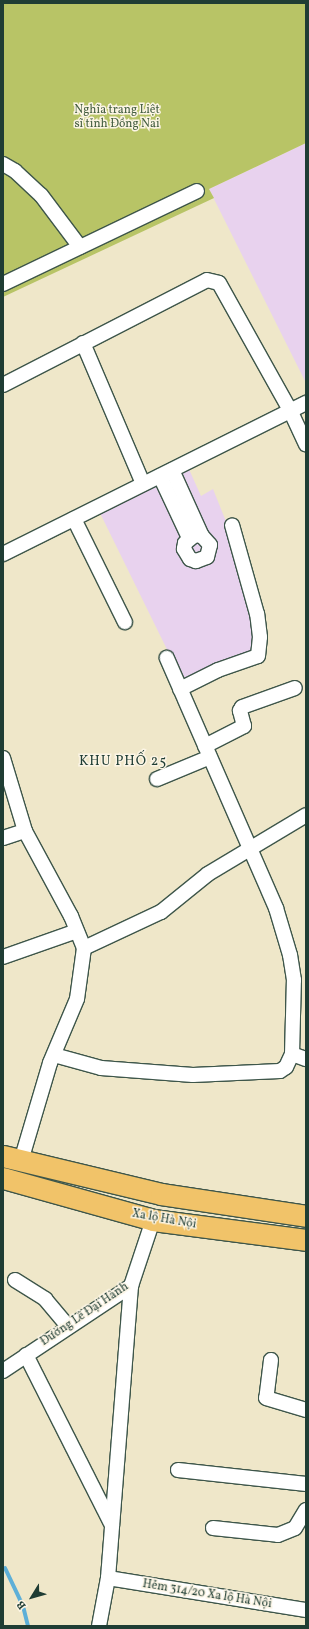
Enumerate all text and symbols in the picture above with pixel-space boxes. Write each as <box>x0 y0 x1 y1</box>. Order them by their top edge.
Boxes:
park label: Nghĩa trang Liệt sĩ tỉnh Đồng Nai <box>74 104 160 132</box>
district label: KHU PHỐ 25 <box>79 754 167 770</box>
street label: Xa lộ Hà Nội <box>131 1207 197 1233</box>
street label: Đường Lê Đại Hành <box>38 1280 132 1350</box>
north arrow <box>12 1577 52 1617</box>
street label: Hẻm 314/20 Xa lộ Hà Nội <box>141 1578 273 1612</box>
text: B <box>14 1597 30 1612</box>

